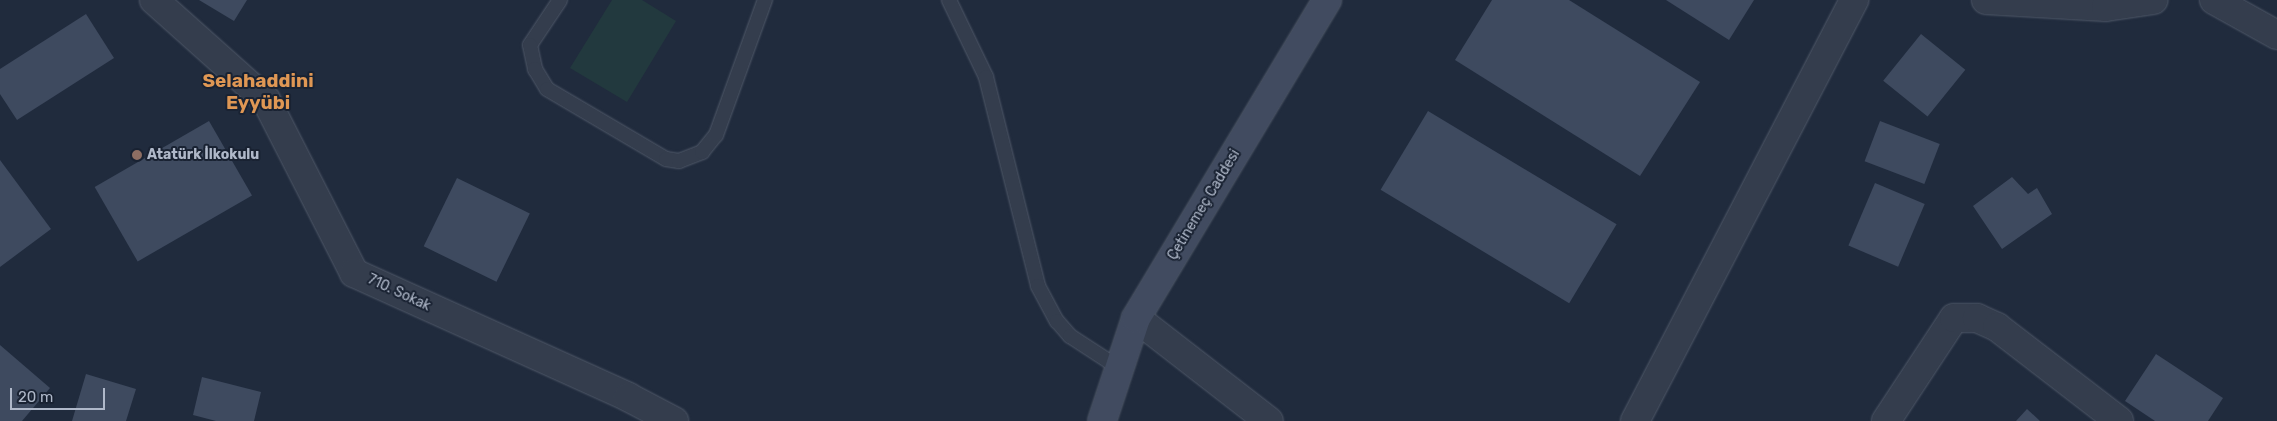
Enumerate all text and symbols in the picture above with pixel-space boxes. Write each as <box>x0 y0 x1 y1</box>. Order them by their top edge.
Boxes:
district label: Selahaddini Eyyübi <box>202 70 314 114</box>
place label: Atatürk İlkokulu <box>147 147 259 163</box>
street label: Çetinemeç Caddesi <box>1164 147 1244 263</box>
marker: Atatürk İlkokulu <box>131 149 143 161</box>
street label: 710. Sokak <box>365 271 433 315</box>
scale bar <box>12 378 108 410</box>
text: 20 m <box>18 388 53 406</box>

